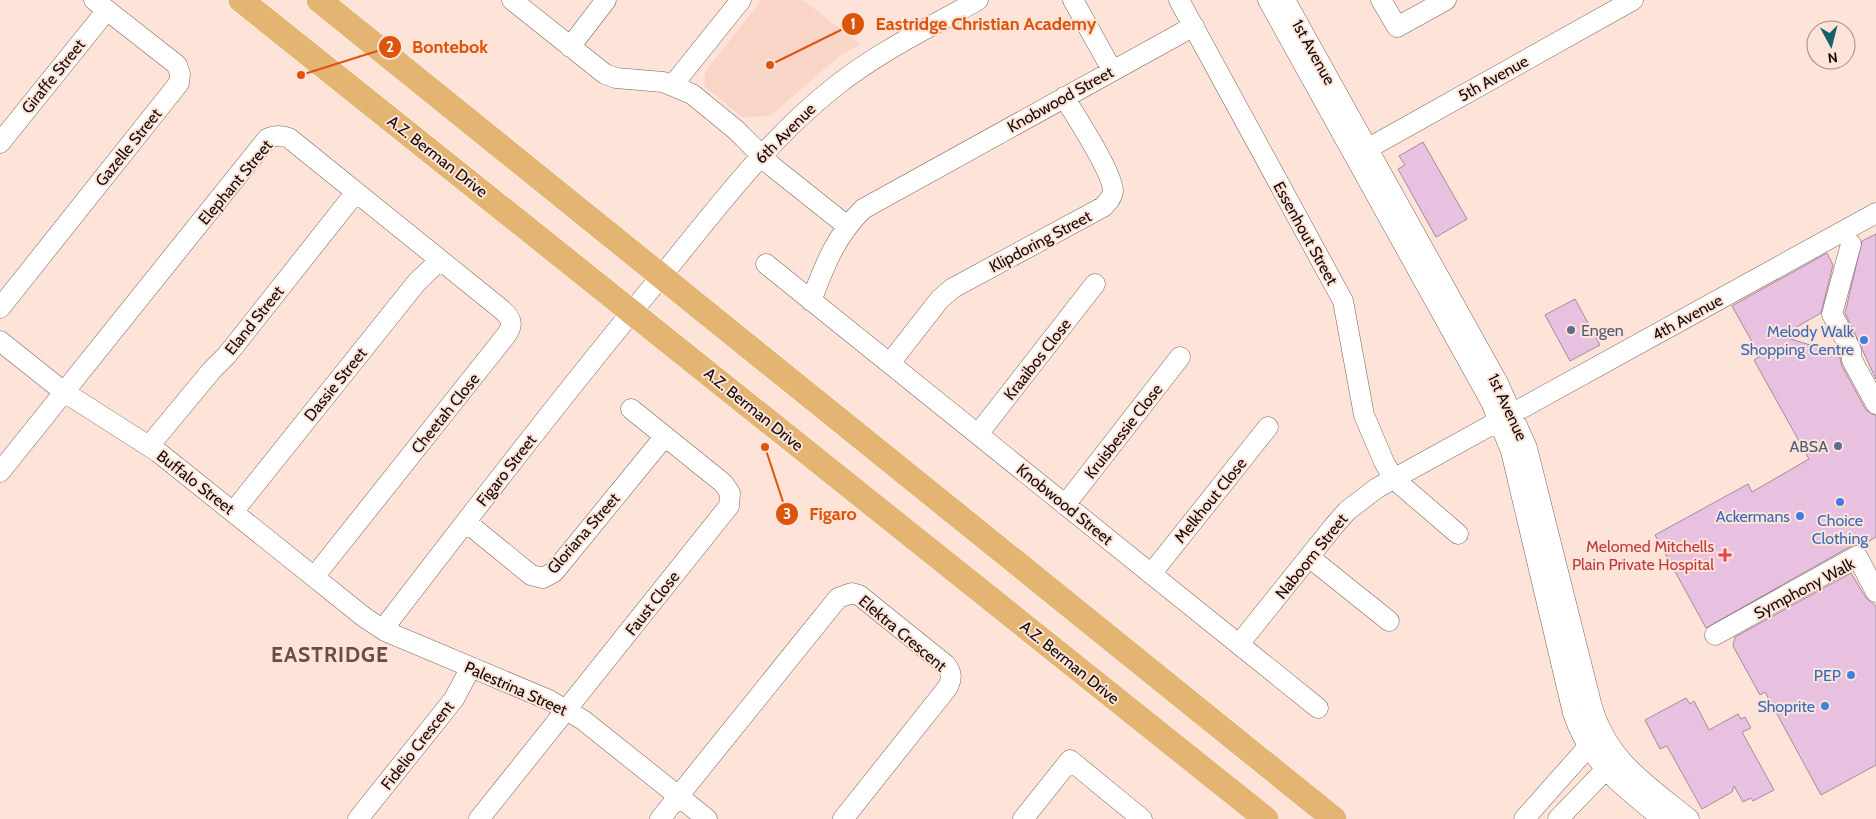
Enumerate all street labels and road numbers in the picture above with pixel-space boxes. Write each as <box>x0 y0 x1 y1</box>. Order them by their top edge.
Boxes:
street label: 1st Avenue <box>1288 16 1339 88</box>
street label: Giraffe Street <box>18 35 89 117</box>
street label: 5th Avenue <box>1455 51 1532 105</box>
street label: Knobwood Street <box>1004 62 1117 136</box>
street label: 6th Avenue <box>751 99 819 167</box>
street label: Gazelle Street <box>91 104 166 190</box>
street label: A.Z. Berman Drive <box>384 111 492 201</box>
street label: Elephant Street <box>194 136 277 229</box>
street label: Essenhout Street <box>1269 178 1342 289</box>
street label: Klipdoring Street <box>986 206 1095 276</box>
street label: Eland Street <box>221 282 288 358</box>
street label: 4th Avenue <box>1649 290 1726 345</box>
street label: Kraaibos Close <box>1000 315 1075 404</box>
street label: Dassie Street <box>300 343 371 425</box>
street label: A.Z. Berman Drive <box>700 364 807 455</box>
street label: Cheetah Close <box>407 369 483 457</box>
street label: 1st Avenue <box>1484 371 1531 444</box>
street label: Kruisbessie Close <box>1080 380 1166 483</box>
street label: Figaro Street <box>473 430 541 510</box>
street label: Buffalo Street <box>153 446 239 519</box>
street label: Melkhout Close <box>1170 454 1250 547</box>
street label: Knobwood Street <box>1013 460 1117 549</box>
street label: Gloriana Street <box>543 489 624 578</box>
street label: Naboom Street <box>1271 509 1352 603</box>
street label: Symphony Walk <box>1751 554 1858 623</box>
street label: Faust Close <box>621 567 683 639</box>
street label: Elektra Crescent <box>855 591 951 676</box>
street label: A.Z. Berman Drive <box>1016 617 1123 708</box>
street label: Palestrina Street <box>462 657 571 720</box>
street label: Fidelio Crescent <box>377 697 458 793</box>

